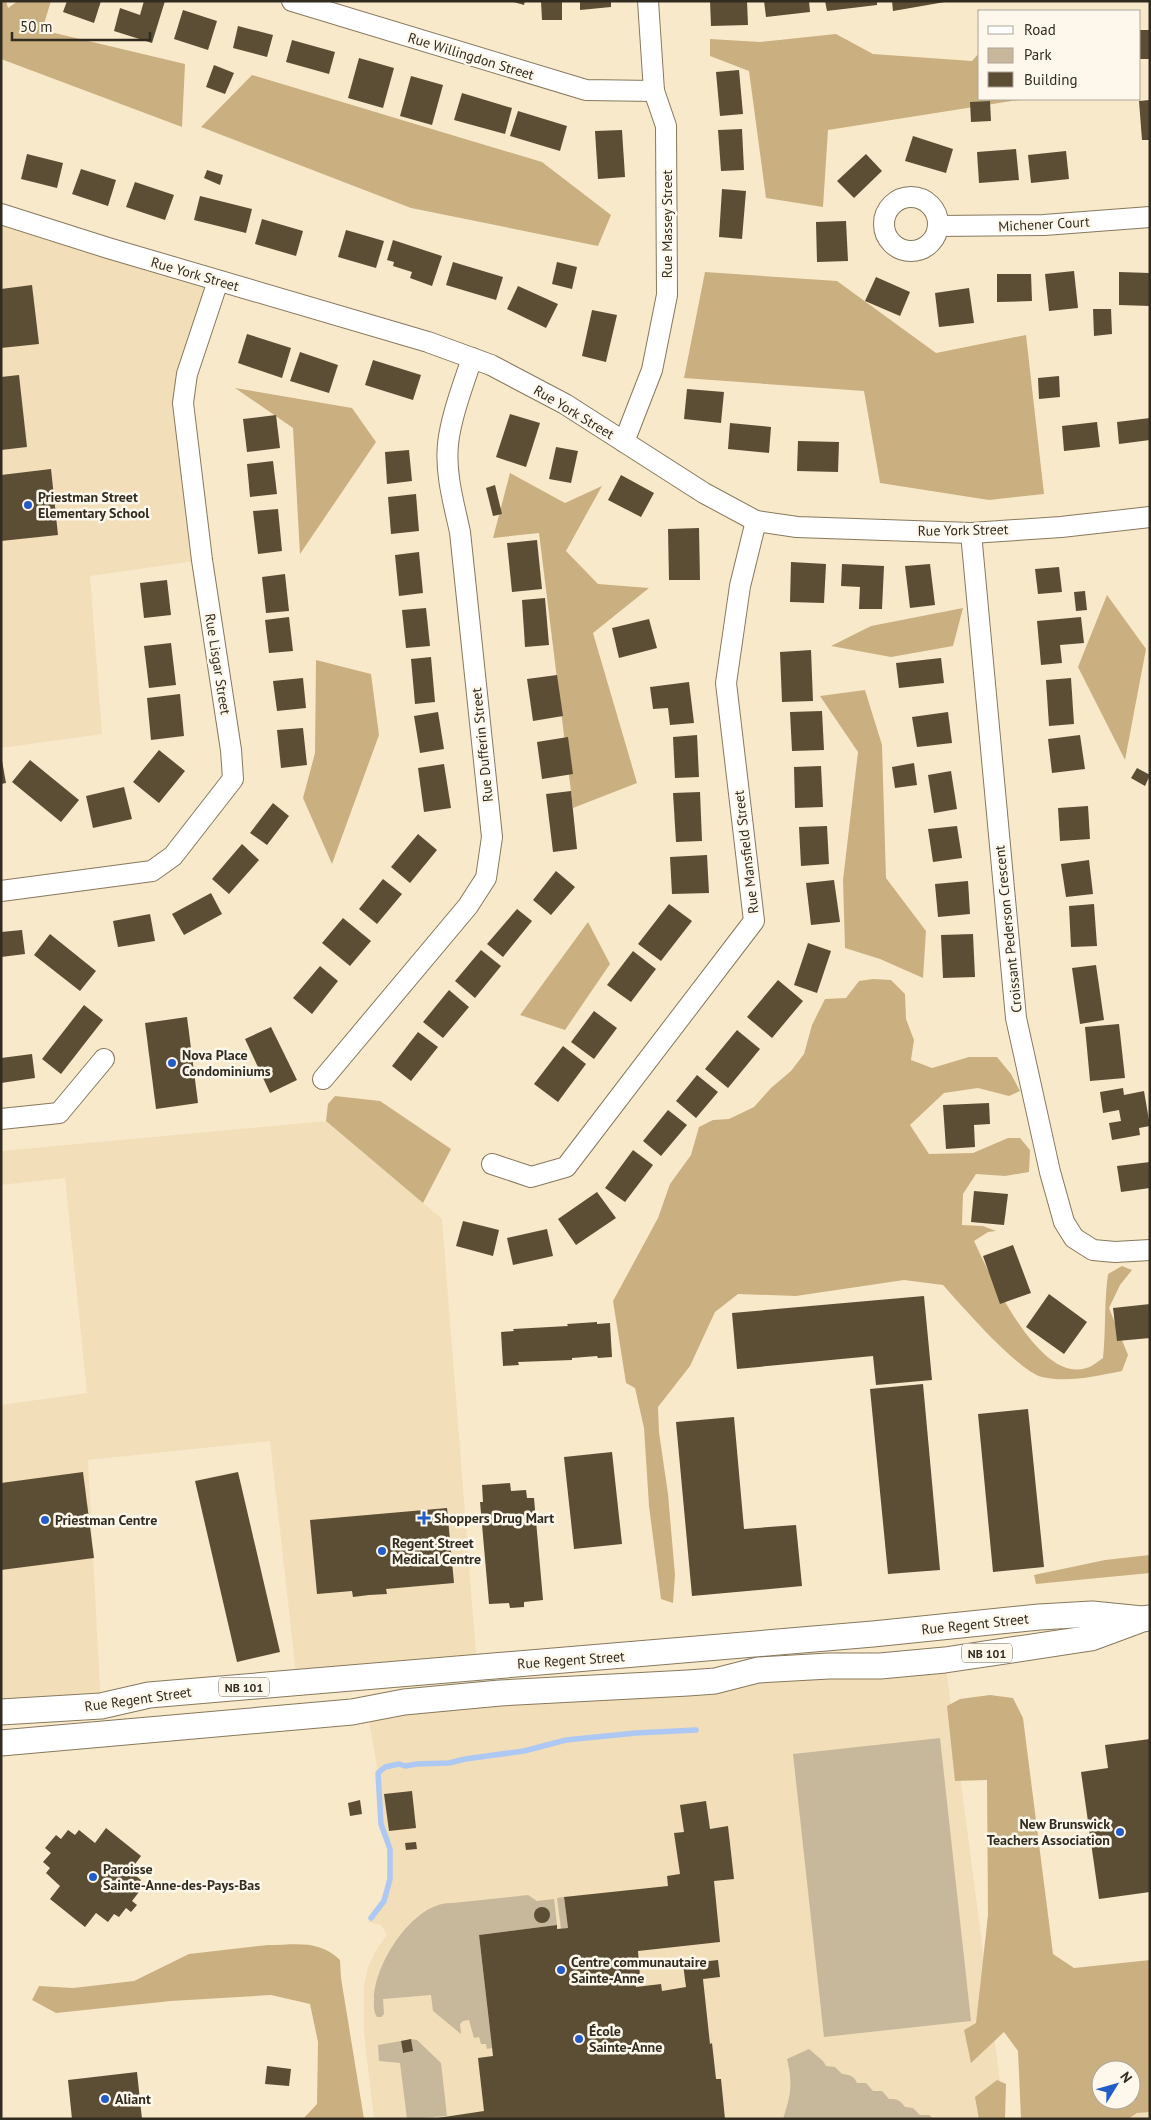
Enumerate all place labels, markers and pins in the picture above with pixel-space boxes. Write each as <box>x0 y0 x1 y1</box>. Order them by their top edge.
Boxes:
place label: Priestman Street Elementary School <box>38 488 150 522</box>
marker: Priestman Street Elementary School <box>22 499 34 511</box>
place label: Nova Place Condominiums <box>182 1046 271 1080</box>
marker: Nova Place Condominiums <box>166 1057 178 1069</box>
place label: Shoppers Drug Mart <box>434 1509 554 1527</box>
place label: Priestman Centre <box>55 1511 157 1529</box>
marker: Shoppers Drug Mart <box>418 1512 430 1524</box>
marker: Priestman Centre <box>39 1514 51 1526</box>
place label: Regent Street Medical Centre <box>392 1534 481 1568</box>
marker: Regent Street Medical Centre <box>376 1545 388 1557</box>
place label: New Brunswick Teachers Association <box>987 1815 1110 1849</box>
marker: New Brunswick Teachers Association <box>1114 1826 1126 1838</box>
place label: Paroisse Sainte-Anne-des-Pays-Bas <box>103 1860 260 1894</box>
marker: Paroisse Sainte-Anne-des-Pays-Bas <box>87 1871 99 1883</box>
place label: Centre communautaire Sainte-Anne <box>571 1953 707 1987</box>
marker: Centre communautaire Sainte-Anne <box>555 1964 567 1976</box>
place label: École Sainte-Anne <box>589 2022 662 2056</box>
marker: École Sainte-Anne <box>573 2033 585 2045</box>
place label: Aliant <box>115 2090 151 2108</box>
marker: Aliant <box>99 2093 111 2105</box>

